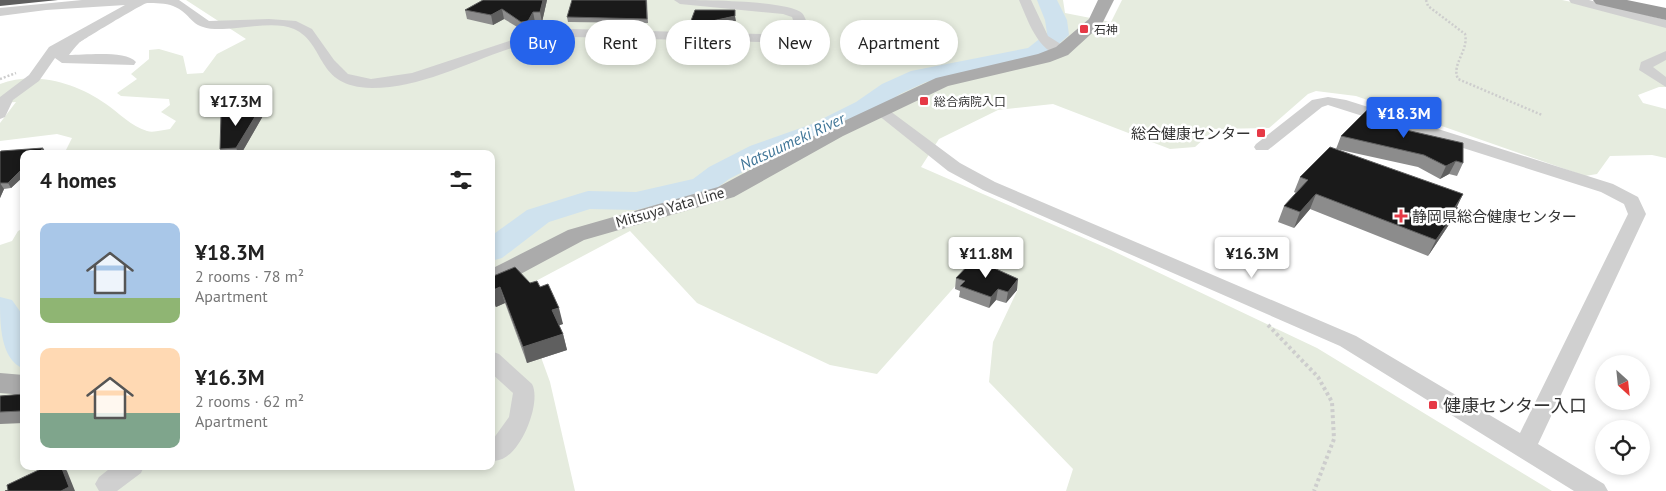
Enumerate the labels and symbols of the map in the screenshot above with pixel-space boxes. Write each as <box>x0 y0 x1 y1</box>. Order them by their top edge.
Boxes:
place label: 石神 <box>1094 22 1118 37</box>
marker: 石神 <box>1078 23 1090 35</box>
pin: ¥17.3M <box>195 84 277 127</box>
place label: 総合病院入口 <box>934 94 1006 109</box>
marker: 総合病院入口 <box>918 95 930 107</box>
pin: ¥18.3M <box>1363 96 1445 139</box>
water label: Natsuumeki River <box>736 107 849 174</box>
place label: 総合健康センター <box>1131 124 1251 143</box>
marker: 総合健康センター <box>1255 127 1267 139</box>
street label: Mitsuya Yata Line <box>613 182 727 232</box>
place label: 静岡県総合健康センター <box>1412 207 1577 226</box>
marker: 静岡県総合健康センター <box>1394 209 1408 223</box>
pin: ¥11.8M <box>945 236 1027 279</box>
pin: ¥16.3M <box>1211 236 1293 279</box>
north arrow <box>1595 355 1650 410</box>
place label: 健康センター入口 <box>1443 394 1587 417</box>
marker: 健康センター入口 <box>1427 399 1439 411</box>

